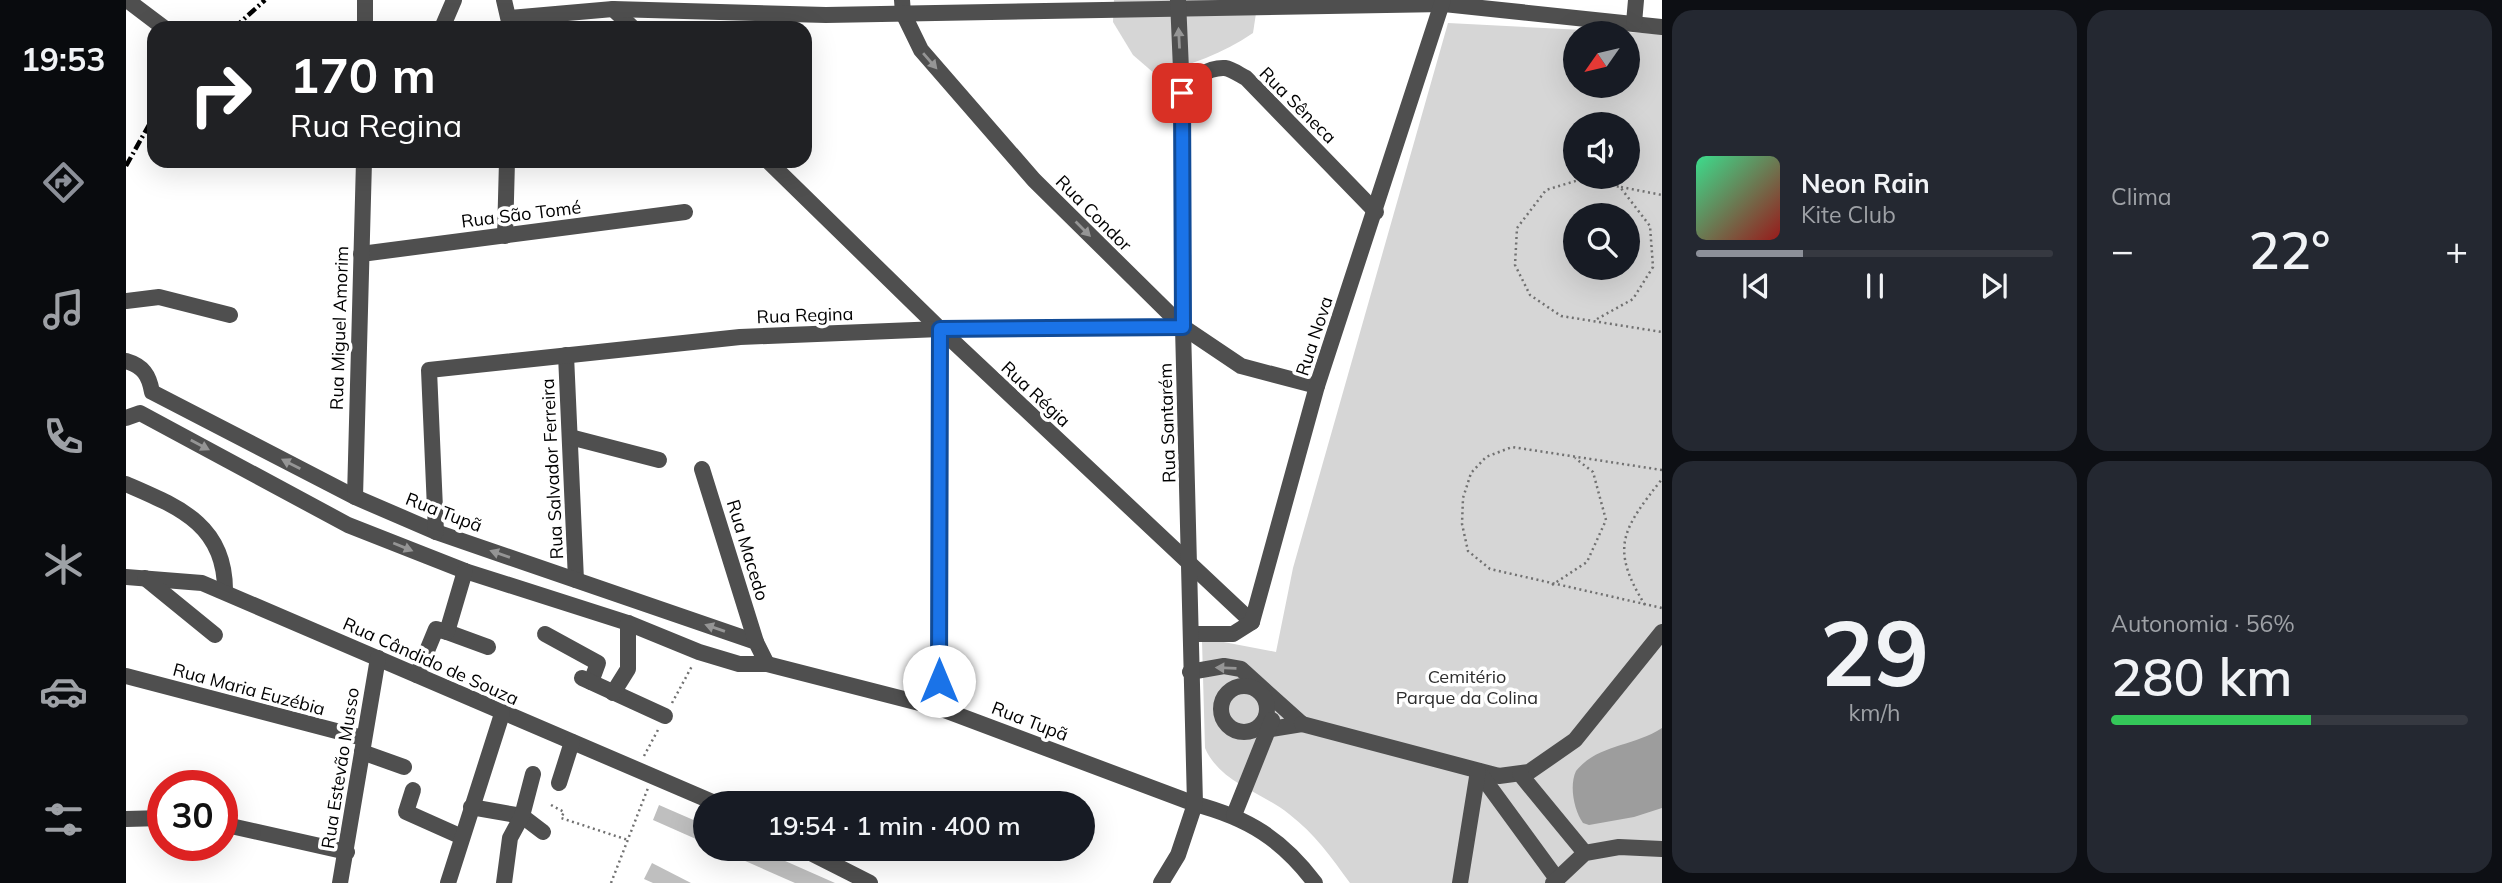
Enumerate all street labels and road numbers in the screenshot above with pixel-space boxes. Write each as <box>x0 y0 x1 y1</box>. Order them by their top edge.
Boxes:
street label: Rua Sêneca <box>1255 62 1341 148</box>
street label: Rua Condor <box>1051 170 1137 256</box>
street label: Rua São Tomé <box>460 195 582 233</box>
street label: Rua Miguel Amorim <box>325 246 353 410</box>
street label: Rua Nova <box>1290 293 1338 379</box>
street label: Rua Regina <box>756 302 854 328</box>
street label: Rua Régia <box>997 356 1075 432</box>
street label: Rua Santarém <box>1153 363 1181 483</box>
street label: Rua Salvador Ferreira <box>536 378 568 560</box>
street label: Rua Tupã <box>403 487 485 537</box>
street label: Rua Macedo <box>722 497 774 603</box>
street label: Rua Cândido de Souza <box>339 612 523 710</box>
street label: Rua Maria Euzébia <box>170 658 328 720</box>
street label: Rua Estevão Musso <box>316 686 364 850</box>
street label: Rua Tupã <box>989 696 1071 746</box>

